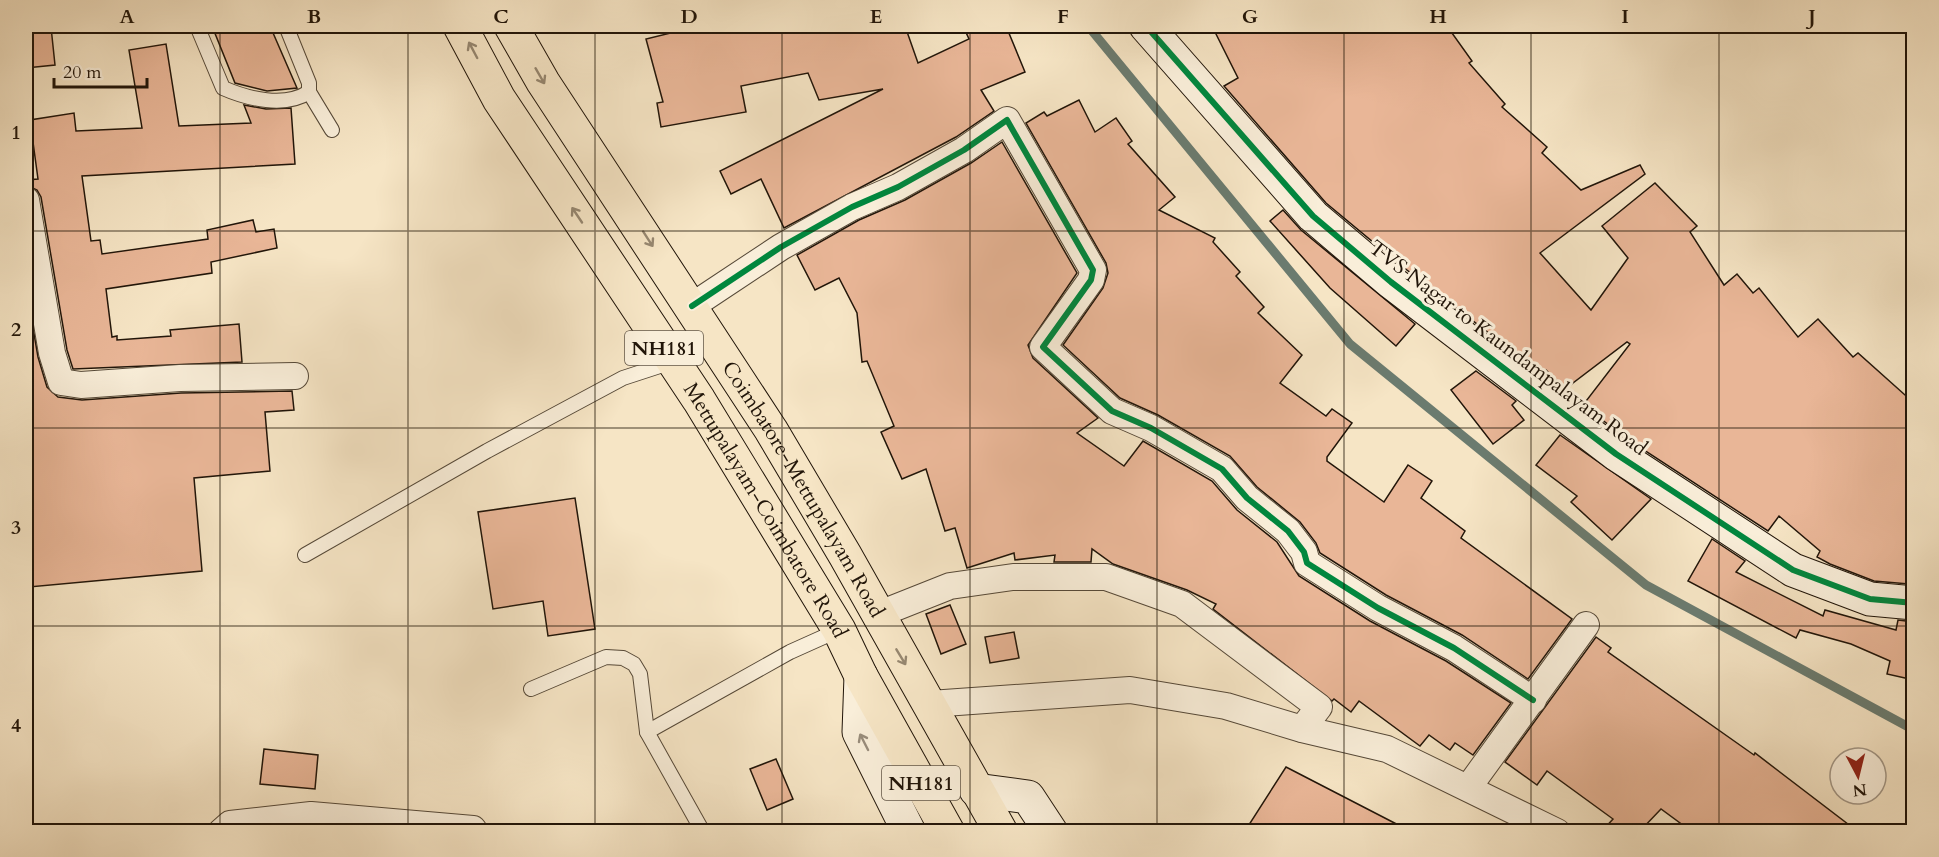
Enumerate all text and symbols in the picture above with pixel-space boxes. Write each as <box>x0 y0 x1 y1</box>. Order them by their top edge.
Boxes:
text: A <box>119 3 135 30</box>
text: B <box>307 3 321 30</box>
text: C <box>493 3 509 30</box>
text: D <box>680 3 698 30</box>
text: E <box>870 3 882 30</box>
text: F <box>1057 3 1069 30</box>
text: G <box>1242 3 1258 30</box>
text: H <box>1429 3 1447 30</box>
text: I <box>1621 3 1629 30</box>
text: J <box>1805 3 1816 30</box>
one-way arrow <box>467 42 478 60</box>
scale bar <box>54 51 147 89</box>
text: 20 m <box>63 60 102 85</box>
one-way arrow <box>535 67 546 85</box>
text: 1 <box>11 119 21 146</box>
one-way arrow <box>571 207 583 224</box>
one-way arrow <box>642 230 654 247</box>
street label: TVS Nagar to Kaundampalayam Road <box>1363 233 1653 463</box>
text: 2 <box>11 316 21 343</box>
road number: NH181 <box>625 331 703 365</box>
street label: Coimbatore-Mettupalayam Road <box>715 355 892 623</box>
street label: Mettupalayam-Coimbatore Road <box>677 377 855 642</box>
text: 3 <box>11 514 21 541</box>
one-way arrow <box>896 648 908 665</box>
text: 4 <box>11 712 21 739</box>
one-way arrow <box>858 733 869 751</box>
north arrow <box>1828 746 1888 806</box>
road number: NH181 <box>882 766 960 800</box>
text: N <box>1851 778 1868 802</box>

